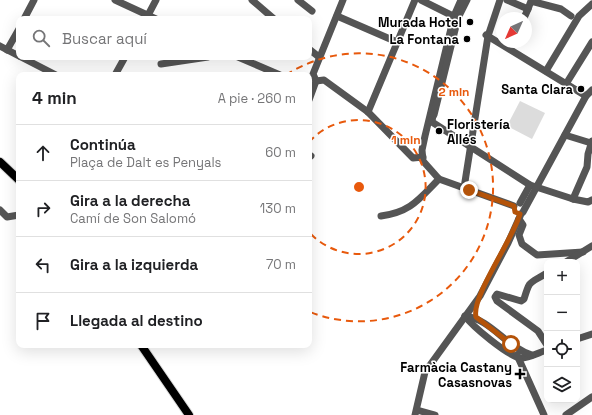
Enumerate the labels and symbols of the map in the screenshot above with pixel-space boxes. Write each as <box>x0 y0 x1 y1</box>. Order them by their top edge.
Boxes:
north arrow <box>496 12 532 48</box>
place label: Murada Hotel <box>378 14 462 31</box>
marker: Murada Hotel <box>465 17 475 27</box>
place label: La Fontana <box>390 31 459 48</box>
marker: La Fontana <box>462 34 472 44</box>
place label: Santa Clara <box>501 81 573 98</box>
text: 2 min <box>438 84 470 100</box>
marker: Santa Clara <box>576 84 586 94</box>
place label: Floristería Allés <box>447 116 510 148</box>
marker: Floristería Allés <box>434 126 444 136</box>
text: 1 min <box>391 132 421 148</box>
centre of rings <box>352 180 366 194</box>
route end <box>460 181 478 199</box>
route start <box>502 335 520 353</box>
place label: Farmàcia Castany Casasnovas <box>400 359 512 391</box>
marker: Farmàcia Castany Casasnovas <box>515 369 525 379</box>

